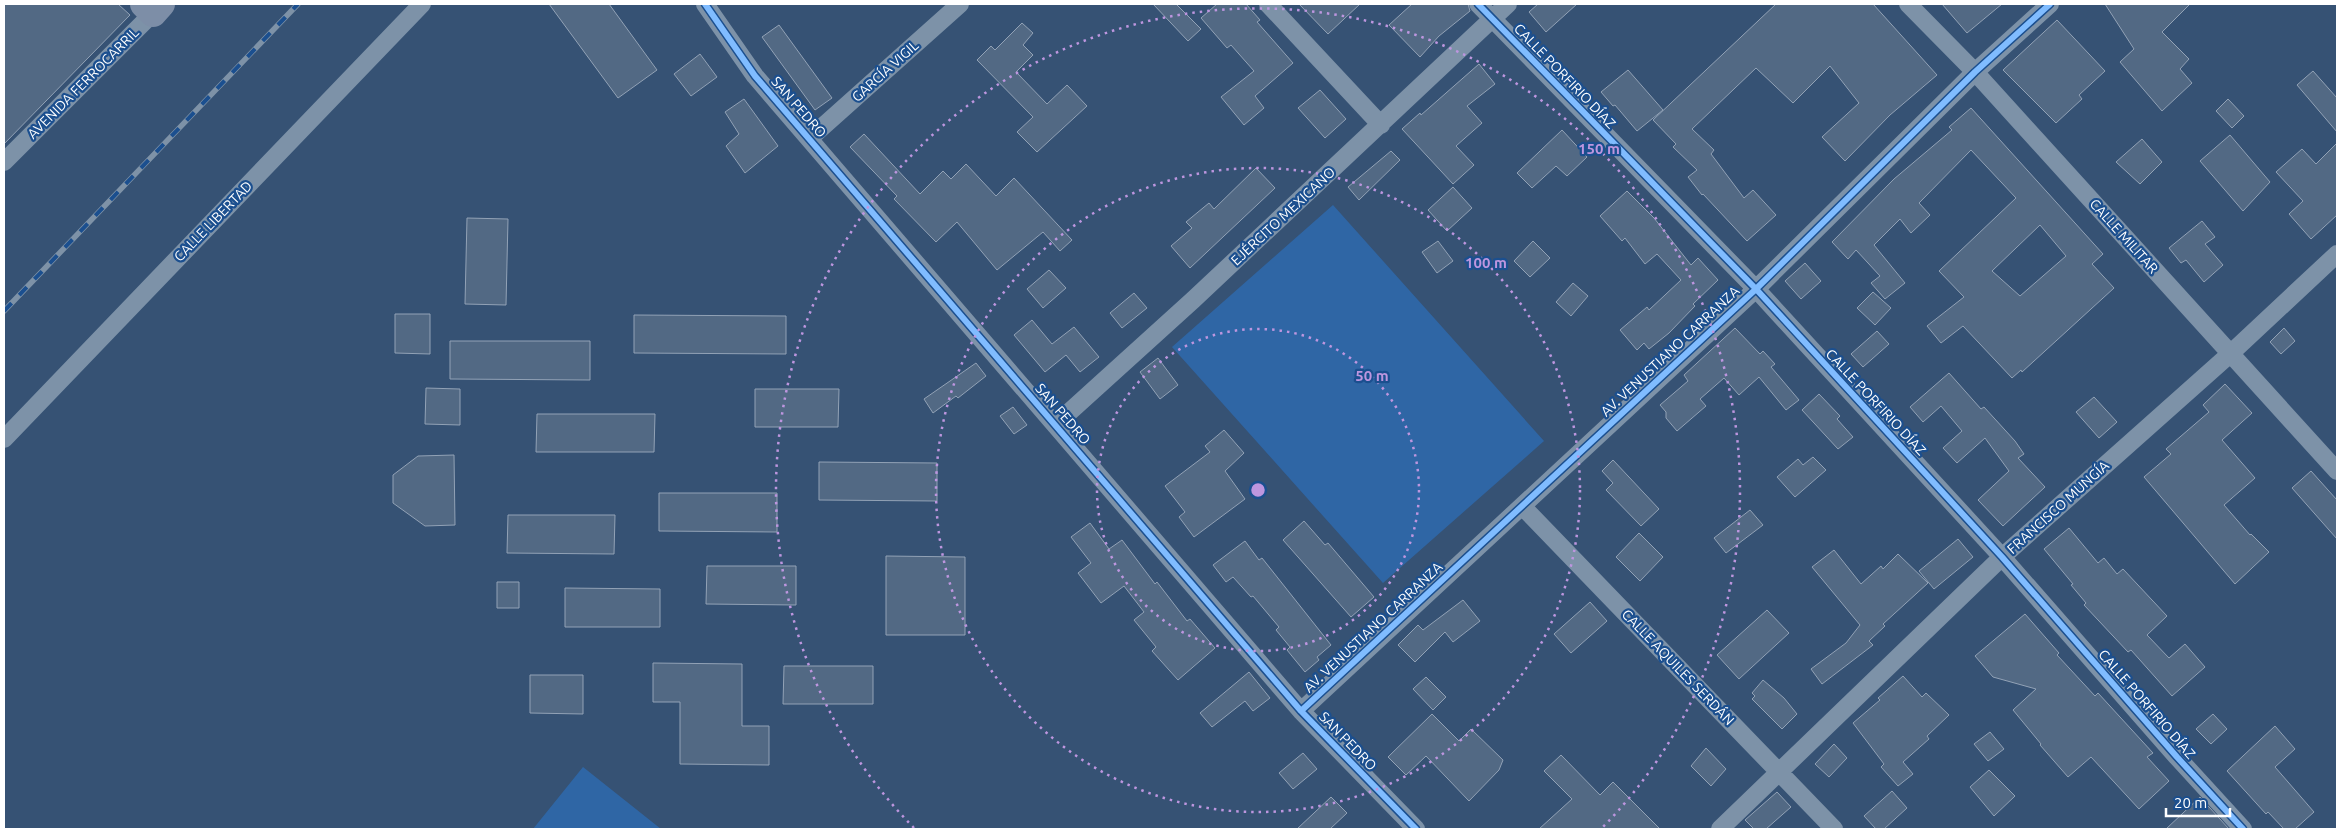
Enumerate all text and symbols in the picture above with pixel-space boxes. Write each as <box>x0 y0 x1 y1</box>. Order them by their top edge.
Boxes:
street label: CALLE PORFIRIO DÍAZ <box>1511 20 1620 132</box>
street label: AVENIDA FERROCARRIL <box>24 24 142 142</box>
street label: GARCÍA VIGIL <box>848 36 922 105</box>
street label: SAN PEDRO <box>768 73 830 141</box>
text: 150 m <box>1578 140 1620 157</box>
street label: EJÉRCITO MEXICANO <box>1227 163 1338 268</box>
street label: CALLE LIBERTAD <box>171 177 255 265</box>
street label: CALLE MILITAR <box>2086 195 2162 277</box>
text: 100 m <box>1465 254 1507 271</box>
street label: AV. VENUSTIANO CARRANZA <box>1597 283 1743 419</box>
street label: CALLE PORFIRIO DÍAZ <box>1823 345 1930 458</box>
text: 50 m <box>1355 367 1389 384</box>
street label: SAN PEDRO <box>1032 380 1094 448</box>
street label: FRANCISCO MUNGÍA <box>2003 456 2112 557</box>
centre of rings <box>1249 481 1267 499</box>
street label: AV. VENUSTIANO CARRANZA <box>1300 559 1446 695</box>
street label: CALLE AQUILES SERDÁN <box>1619 605 1738 728</box>
street label: CALLE PORFIRIO DÍAZ <box>2095 646 2200 762</box>
street label: SAN PEDRO <box>1316 708 1380 774</box>
scale bar <box>2166 786 2230 818</box>
text: 20 m <box>2174 794 2207 811</box>

